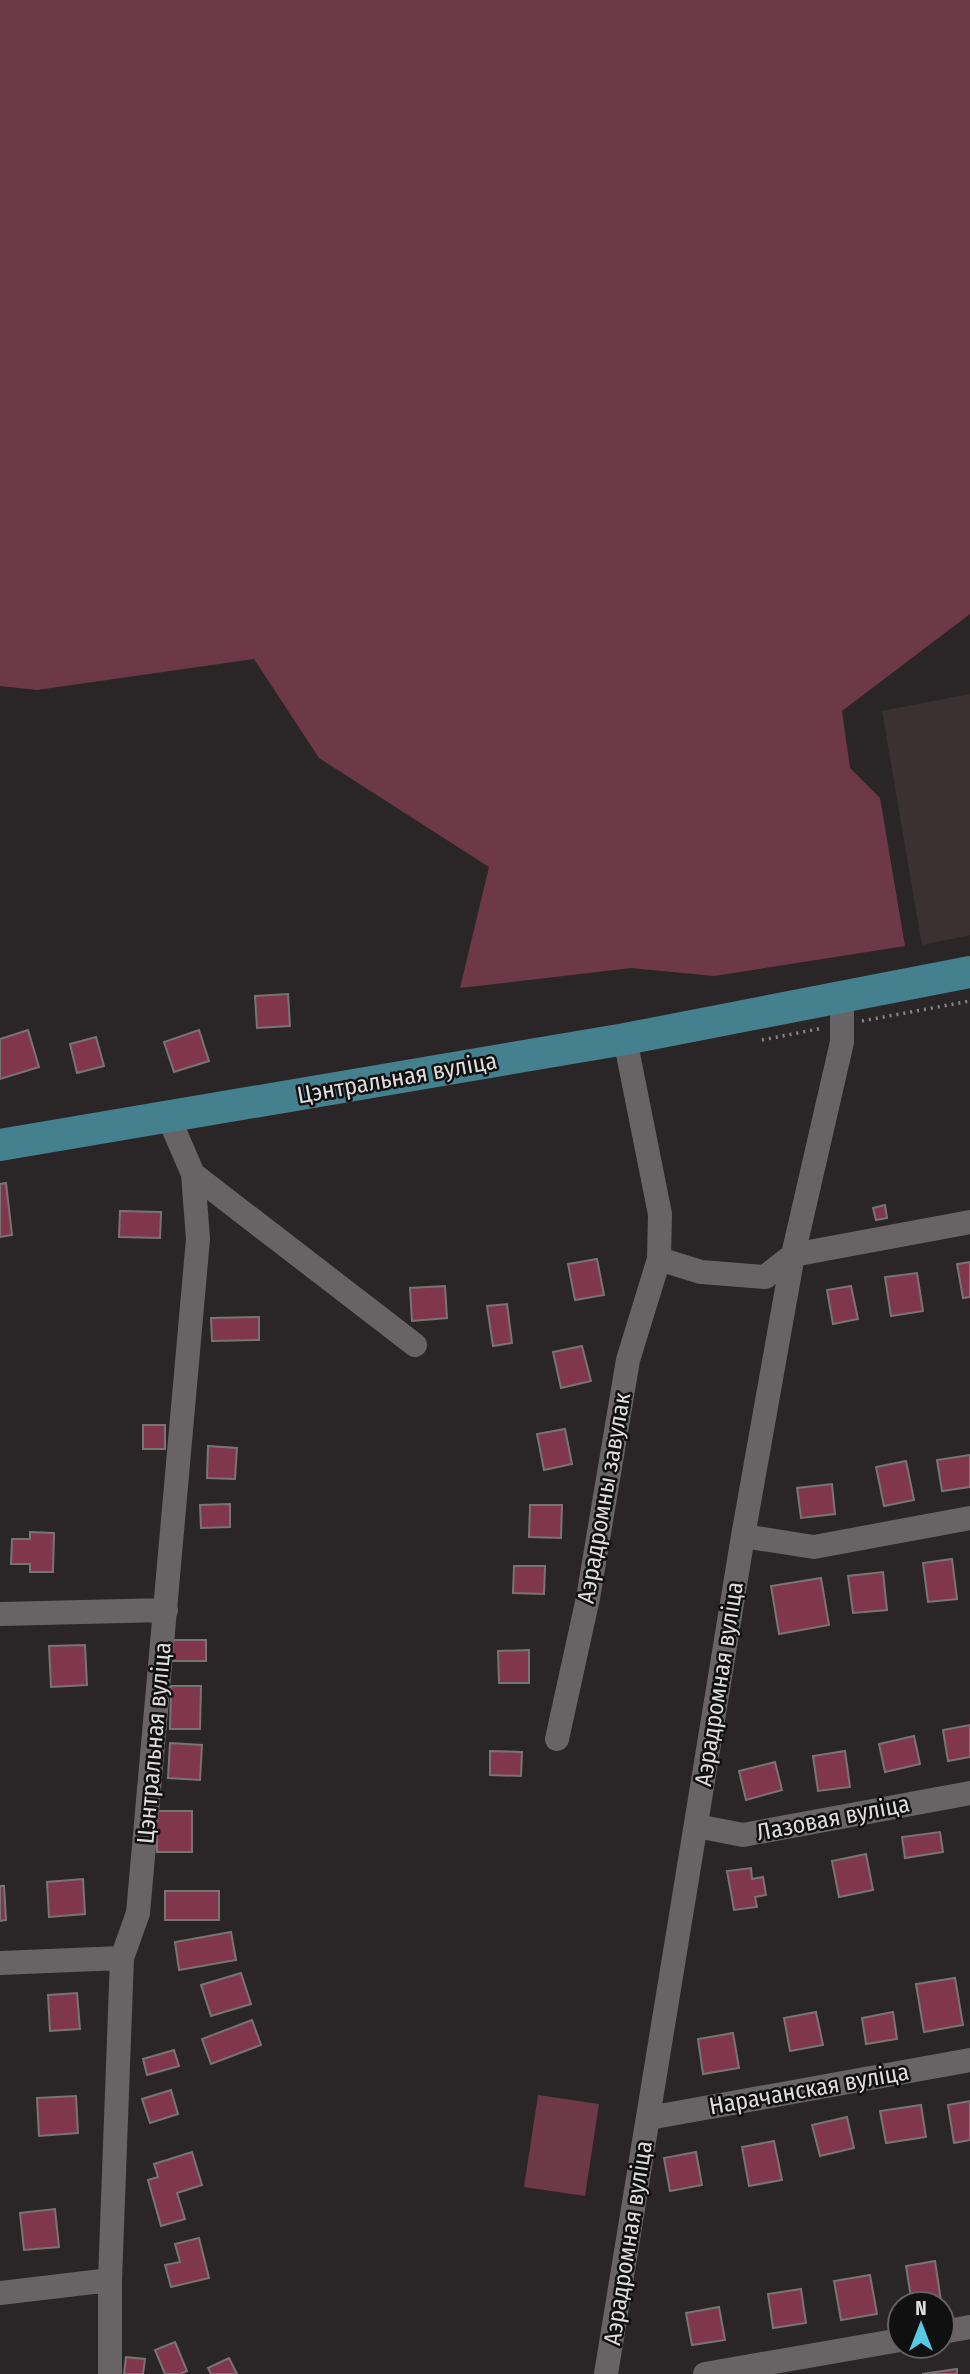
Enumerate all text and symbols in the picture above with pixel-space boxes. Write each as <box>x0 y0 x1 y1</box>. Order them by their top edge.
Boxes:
street label: Цэнтральная вуліца <box>295 1047 499 1109</box>
street label: Аэрадромны завулак <box>572 1390 636 1606</box>
street label: Аэрадромная вуліца <box>689 1580 749 1788</box>
street label: Цэнтральная вуліца <box>131 1641 177 1845</box>
street label: Лазовая вуліца <box>754 1789 912 1847</box>
street label: Нарачанская вуліца <box>707 2058 911 2120</box>
street label: Аэрадромная вуліца <box>598 2139 658 2347</box>
north arrow <box>886 2290 956 2360</box>
text: N <box>915 2297 927 2320</box>

